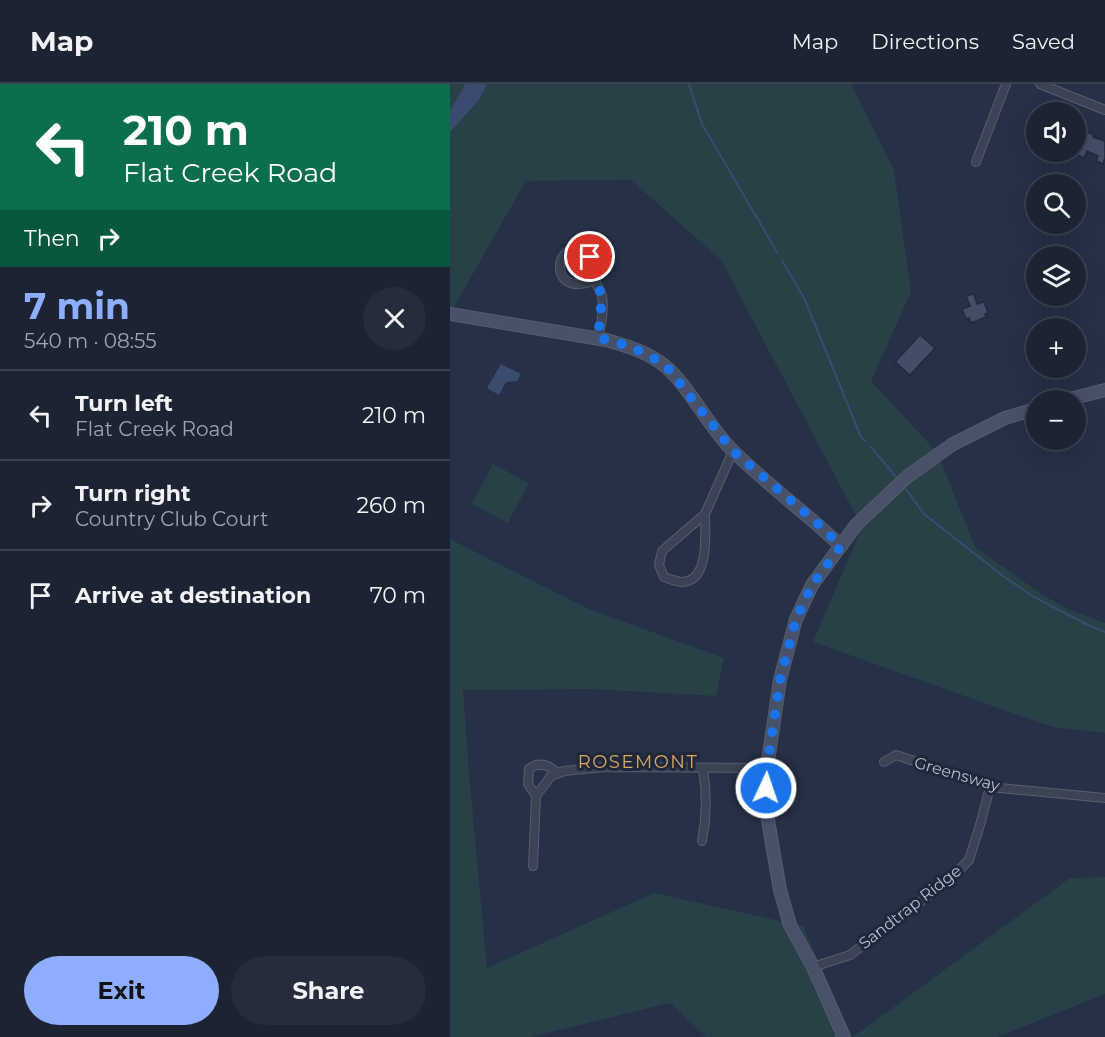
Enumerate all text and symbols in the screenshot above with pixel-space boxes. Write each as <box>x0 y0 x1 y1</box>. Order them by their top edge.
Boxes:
text: Map <box>30 24 93 58</box>
text: Map <box>792 29 838 54</box>
text: Directions <box>871 29 979 54</box>
text: Saved <box>1012 29 1075 54</box>
map controls <box>1026 102 1086 450</box>
button: sound <box>1026 102 1086 162</box>
text: 210 m <box>123 104 249 156</box>
icon: left <box>24 108 102 186</box>
text: Flat Creek Road <box>123 156 337 189</box>
button: search <box>1026 174 1086 234</box>
icon: right <box>92 222 125 255</box>
text: Then <box>24 225 80 252</box>
pin <box>564 231 615 282</box>
icon: arrive <box>573 240 606 273</box>
button: layers <box>1026 246 1086 306</box>
text: 7 min <box>24 284 130 328</box>
button: close <box>363 287 426 350</box>
button: + <box>1026 318 1086 378</box>
text: 540 m · 08:55 <box>24 329 157 353</box>
text: Turn left <box>75 390 173 417</box>
button: − <box>1026 390 1086 450</box>
icon: left <box>24 399 57 432</box>
text: 210 m <box>362 402 426 429</box>
text: Flat Creek Road <box>75 417 234 441</box>
text: Turn right <box>75 480 190 507</box>
icon: right <box>24 489 57 522</box>
text: 260 m <box>356 492 426 519</box>
text: Country Club Court <box>75 507 268 531</box>
icon: arrive <box>24 579 57 612</box>
text: Arrive at destination <box>75 582 311 609</box>
text: 70 m <box>370 582 426 609</box>
district label: ROSEMONT <box>578 751 698 773</box>
street label: Greensway <box>912 753 1002 795</box>
position arrow <box>734 756 798 820</box>
street label: Sandtrap Ridge <box>855 861 965 953</box>
button: Exit <box>24 956 219 1025</box>
button: Share <box>231 956 426 1025</box>

